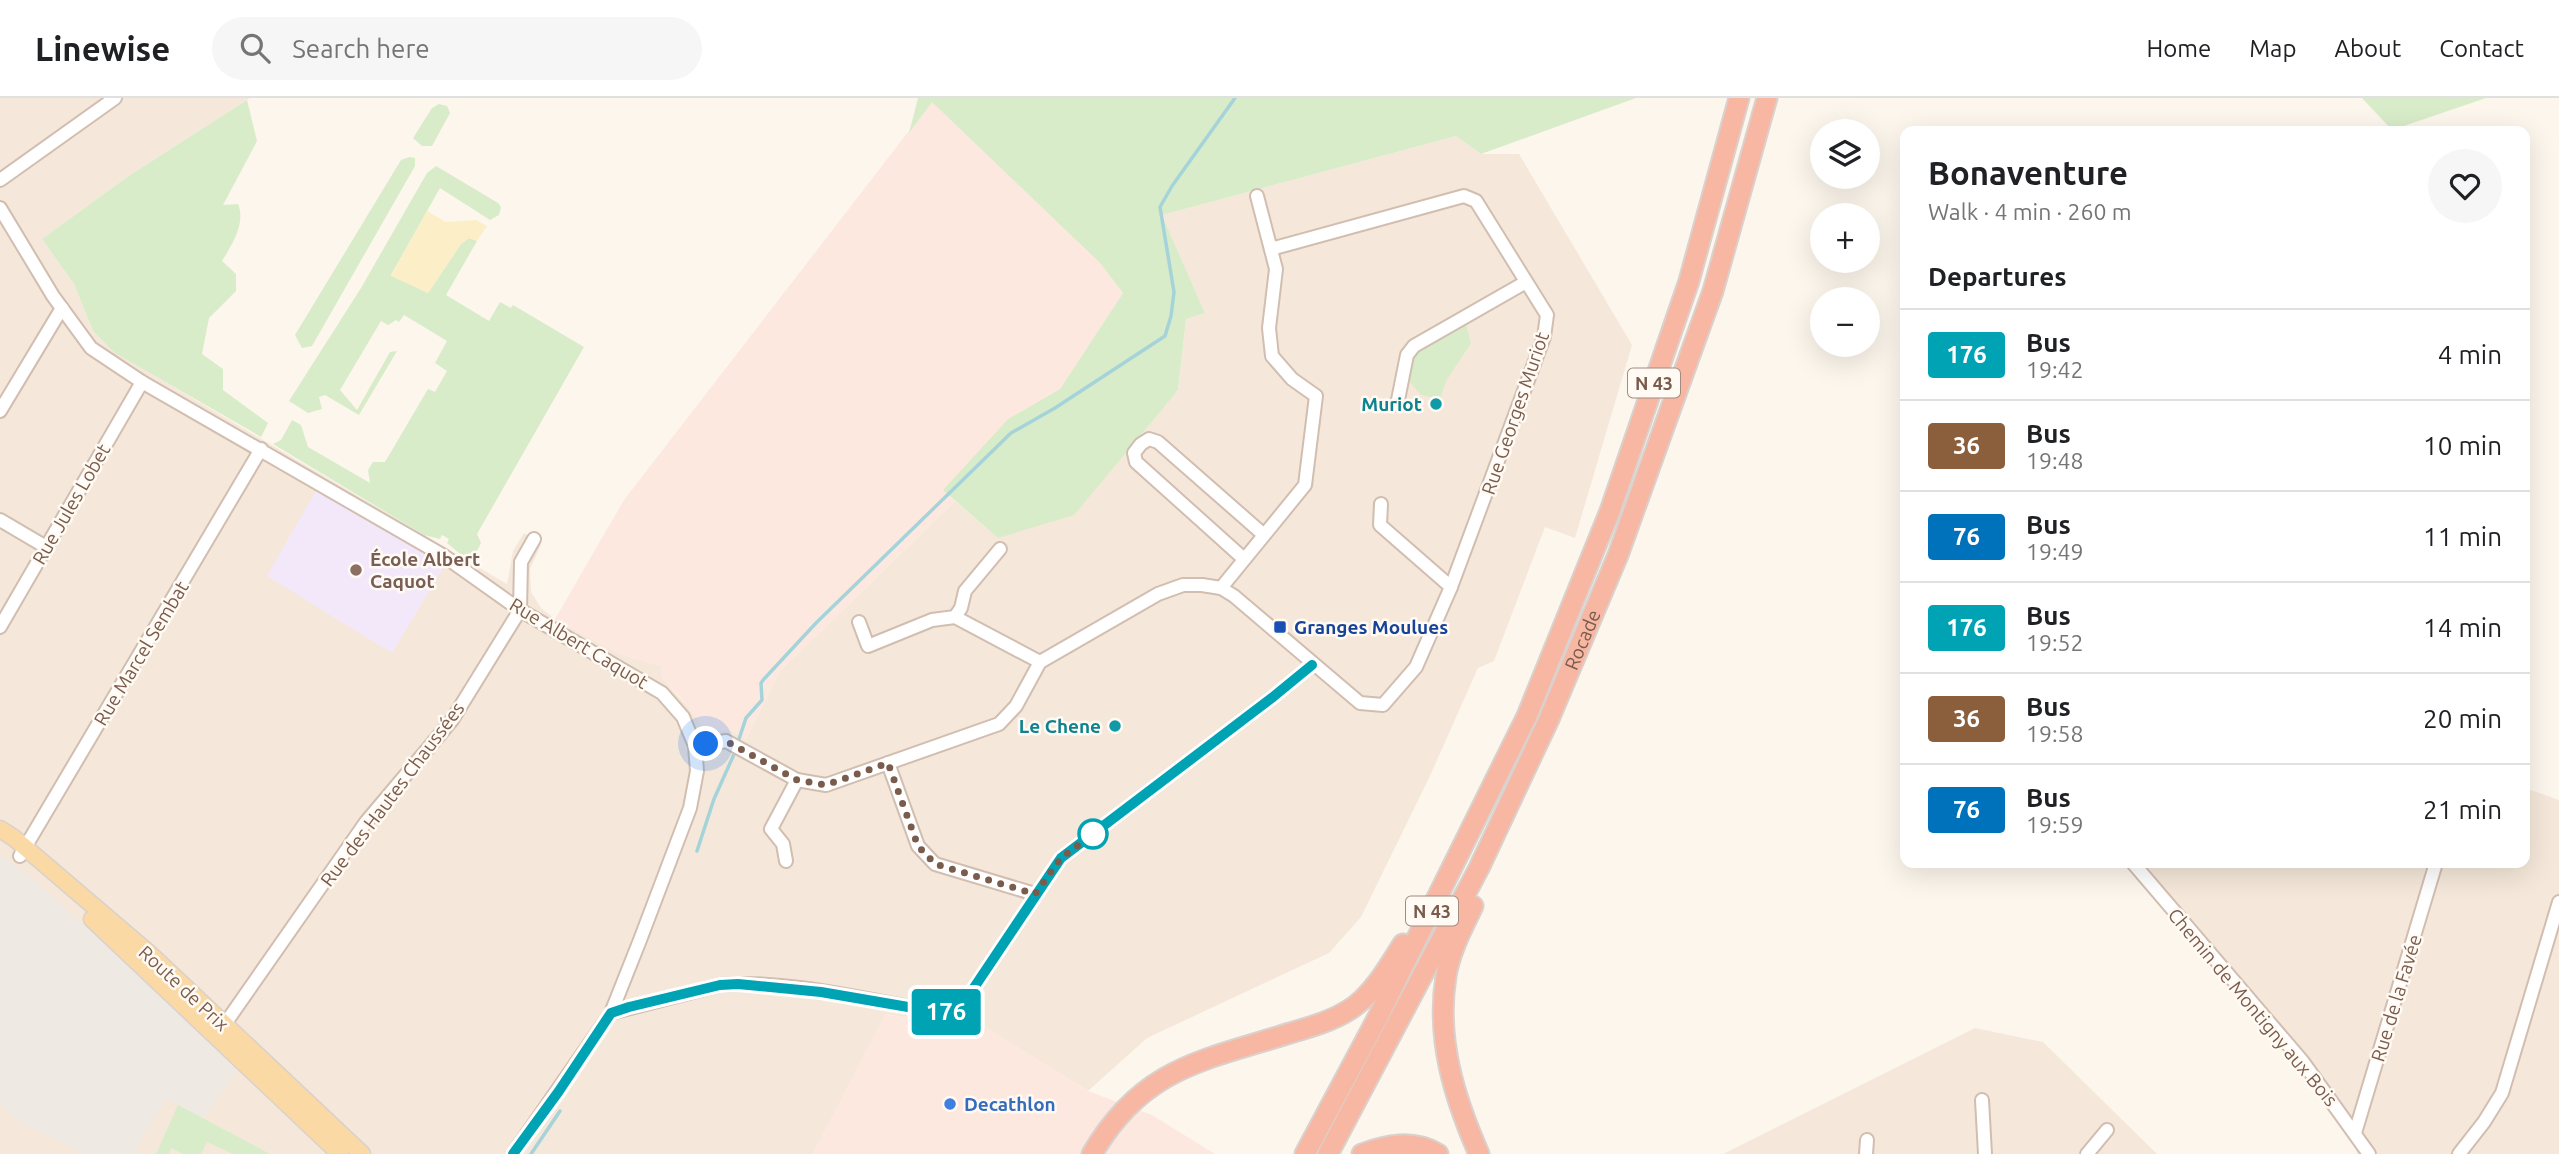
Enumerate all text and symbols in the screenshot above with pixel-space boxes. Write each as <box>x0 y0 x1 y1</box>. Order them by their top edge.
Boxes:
search box <box>212 17 702 80</box>
icon: search <box>236 29 274 67</box>
text: Linewise <box>35 30 170 67</box>
text: Search here <box>292 34 430 63</box>
text: Home <box>2146 35 2211 62</box>
text: Map <box>2249 35 2296 62</box>
text: About <box>2334 35 2401 62</box>
text: Contact <box>2439 35 2524 62</box>
map controls <box>1810 119 1880 357</box>
button: layers <box>1810 119 1880 189</box>
button: heart <box>2428 149 2502 223</box>
text: Bonaventure <box>1928 154 2128 191</box>
text: Walk · 4 min · 260 m <box>1928 199 2132 224</box>
button: + <box>1810 203 1880 273</box>
text: Departures <box>1928 262 2066 291</box>
button: − <box>1810 287 1880 357</box>
street label: Rue Georges Muriot <box>1477 328 1553 497</box>
text: Bus <box>2026 328 2071 357</box>
text: 4 min <box>2438 340 2502 369</box>
text: 176 <box>1946 341 1987 368</box>
text: 19:42 <box>2026 357 2084 382</box>
road number: N 43 <box>1628 368 1680 398</box>
place label: Muriot <box>1361 393 1422 415</box>
marker: Muriot <box>1428 396 1444 412</box>
text: Bus <box>2026 419 2071 448</box>
text: 10 min <box>2423 431 2502 460</box>
text: 36 <box>1953 432 1980 459</box>
street label: Rue Jules Lobet <box>28 439 115 568</box>
text: 19:48 <box>2026 448 2084 473</box>
text: Bus <box>2026 510 2071 539</box>
text: 11 min <box>2423 522 2502 551</box>
text: 76 <box>1953 523 1980 550</box>
text: 19:49 <box>2026 539 2084 564</box>
place label: École Albert Caquot <box>370 548 480 592</box>
marker: École Albert Caquot <box>348 562 364 578</box>
street label: Rue Marcel Sembat <box>89 576 193 729</box>
street label: Rue Albert Caquot <box>506 593 653 693</box>
text: Bus <box>2026 601 2071 630</box>
street label: Rocade <box>1560 606 1605 673</box>
text: 14 min <box>2423 613 2502 642</box>
text: 176 <box>1946 614 1987 641</box>
place label: Granges Moulues <box>1294 616 1448 638</box>
marker: Granges Moulues <box>1272 619 1288 635</box>
text: 19:52 <box>2026 630 2084 655</box>
text: Bus <box>2026 692 2071 721</box>
street label: Rue des Hautes Chaussées <box>316 698 468 890</box>
text: 20 min <box>2423 704 2502 733</box>
text: 36 <box>1953 705 1980 732</box>
place label: Le Chene <box>1019 715 1101 737</box>
marker: Le Chene <box>1107 718 1123 734</box>
text: 19:58 <box>2026 721 2084 746</box>
your location <box>688 726 723 761</box>
text: Bus <box>2026 783 2071 812</box>
text: 21 min <box>2423 795 2502 824</box>
text: 76 <box>1953 796 1980 823</box>
text: 19:59 <box>2026 812 2084 837</box>
unlabelled marker <box>1078 819 1108 849</box>
road number: N 43 <box>1406 896 1458 926</box>
street label: Chemin de Montigny aux Bois <box>2164 904 2342 1110</box>
street label: Rue de la Favée <box>2366 932 2426 1064</box>
street label: Route de Prix <box>135 941 234 1035</box>
line badge: 176 <box>906 989 986 1035</box>
text: 176 <box>926 998 966 1025</box>
place label: Decathlon <box>964 1093 1056 1115</box>
marker: Decathlon <box>942 1096 958 1112</box>

